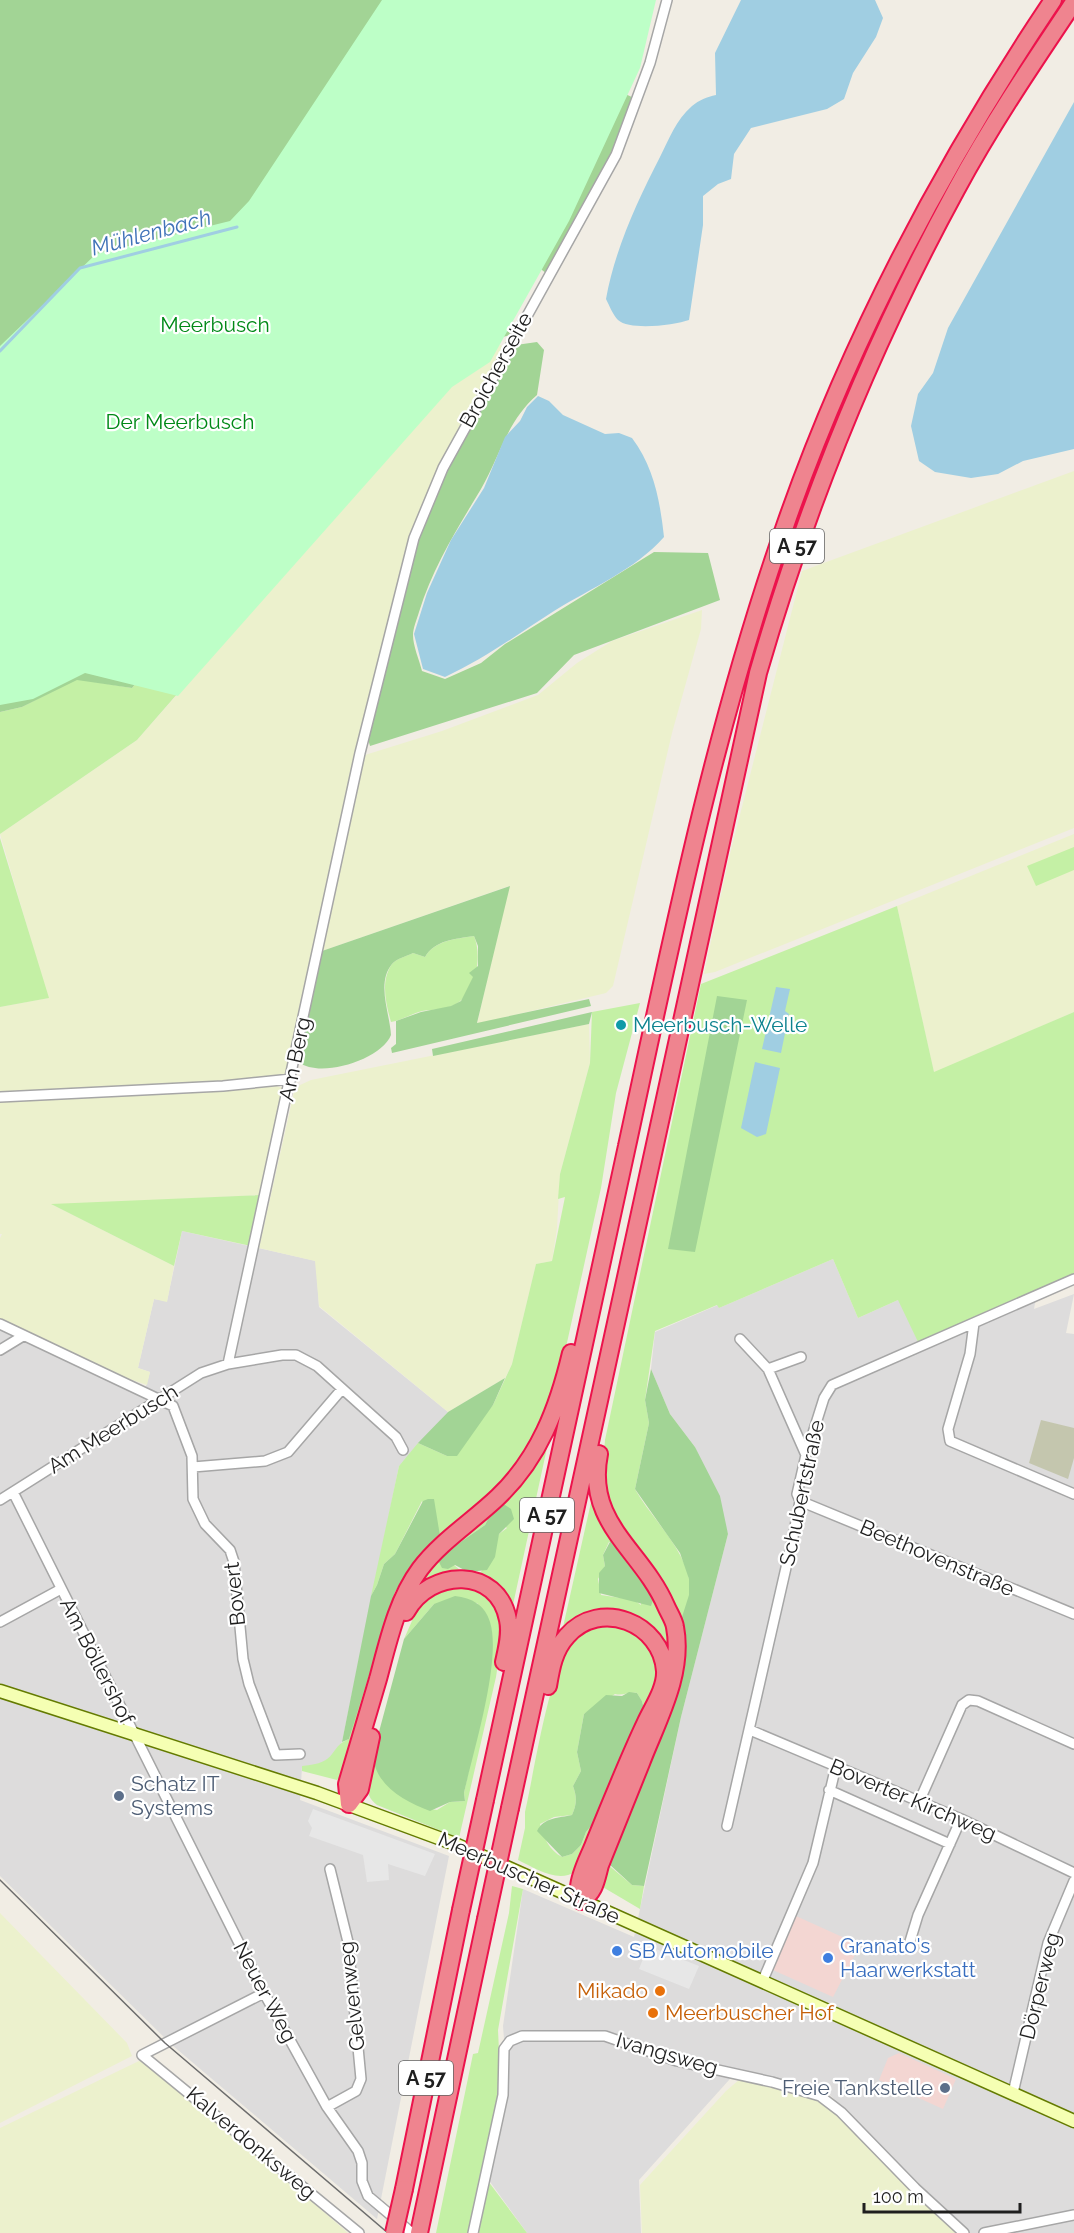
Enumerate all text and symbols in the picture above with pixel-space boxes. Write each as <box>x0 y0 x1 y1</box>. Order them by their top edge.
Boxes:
water label: Mühlenbach <box>88 204 214 260</box>
street label: Broicherseite <box>454 308 537 432</box>
park label: Meerbusch <box>160 312 270 337</box>
park label: Der Meerbusch <box>105 409 255 434</box>
road number: A 57 <box>770 529 824 563</box>
place label: Meerbusch-Welle <box>633 1012 807 1037</box>
street label: Am Berg <box>273 1015 316 1103</box>
marker: Meerbusch-Welle <box>614 1018 628 1032</box>
street label: Am Meerbusch <box>43 1379 182 1479</box>
street label: Schubertstraße <box>774 1418 829 1568</box>
road number: A 57 <box>520 1498 574 1532</box>
street label: Beethovenstraße <box>856 1514 1018 1601</box>
street label: Bovert <box>219 1561 250 1627</box>
street label: Am Böllershof <box>55 1594 140 1729</box>
street label: Boverter Kirchweg <box>826 1753 1000 1846</box>
place label: Schatz IT Systems <box>131 1771 220 1820</box>
marker: Schatz IT Systems <box>112 1789 126 1803</box>
street label: Meerbuscher Straße <box>434 1826 624 1929</box>
street label: Dörperweg <box>1014 1930 1065 2042</box>
place label: Granato's Haarwerkstatt <box>840 1933 976 1982</box>
street label: Neuer Weg <box>228 1937 302 2046</box>
place label: SB Automobile <box>629 1938 774 1963</box>
street label: Gelvenweg <box>333 1940 370 2052</box>
marker: SB Automobile <box>610 1944 624 1958</box>
marker: Granato's Haarwerkstatt <box>821 1951 835 1965</box>
place label: Mikado <box>577 1978 648 2003</box>
marker: Mikado <box>653 1984 667 1998</box>
place label: Meerbuscher Hof <box>665 2000 835 2025</box>
marker: Meerbuscher Hof <box>646 2006 660 2020</box>
street label: Ivangsweg <box>613 2027 721 2080</box>
road number: A 57 <box>399 2061 453 2095</box>
place label: Freie Tankstelle <box>782 2075 933 2100</box>
street label: Kalverdonksweg <box>181 2081 321 2204</box>
marker: Freie Tankstelle <box>938 2081 952 2095</box>
scale bar <box>864 2176 1020 2214</box>
text: 100 m <box>873 2186 924 2207</box>

